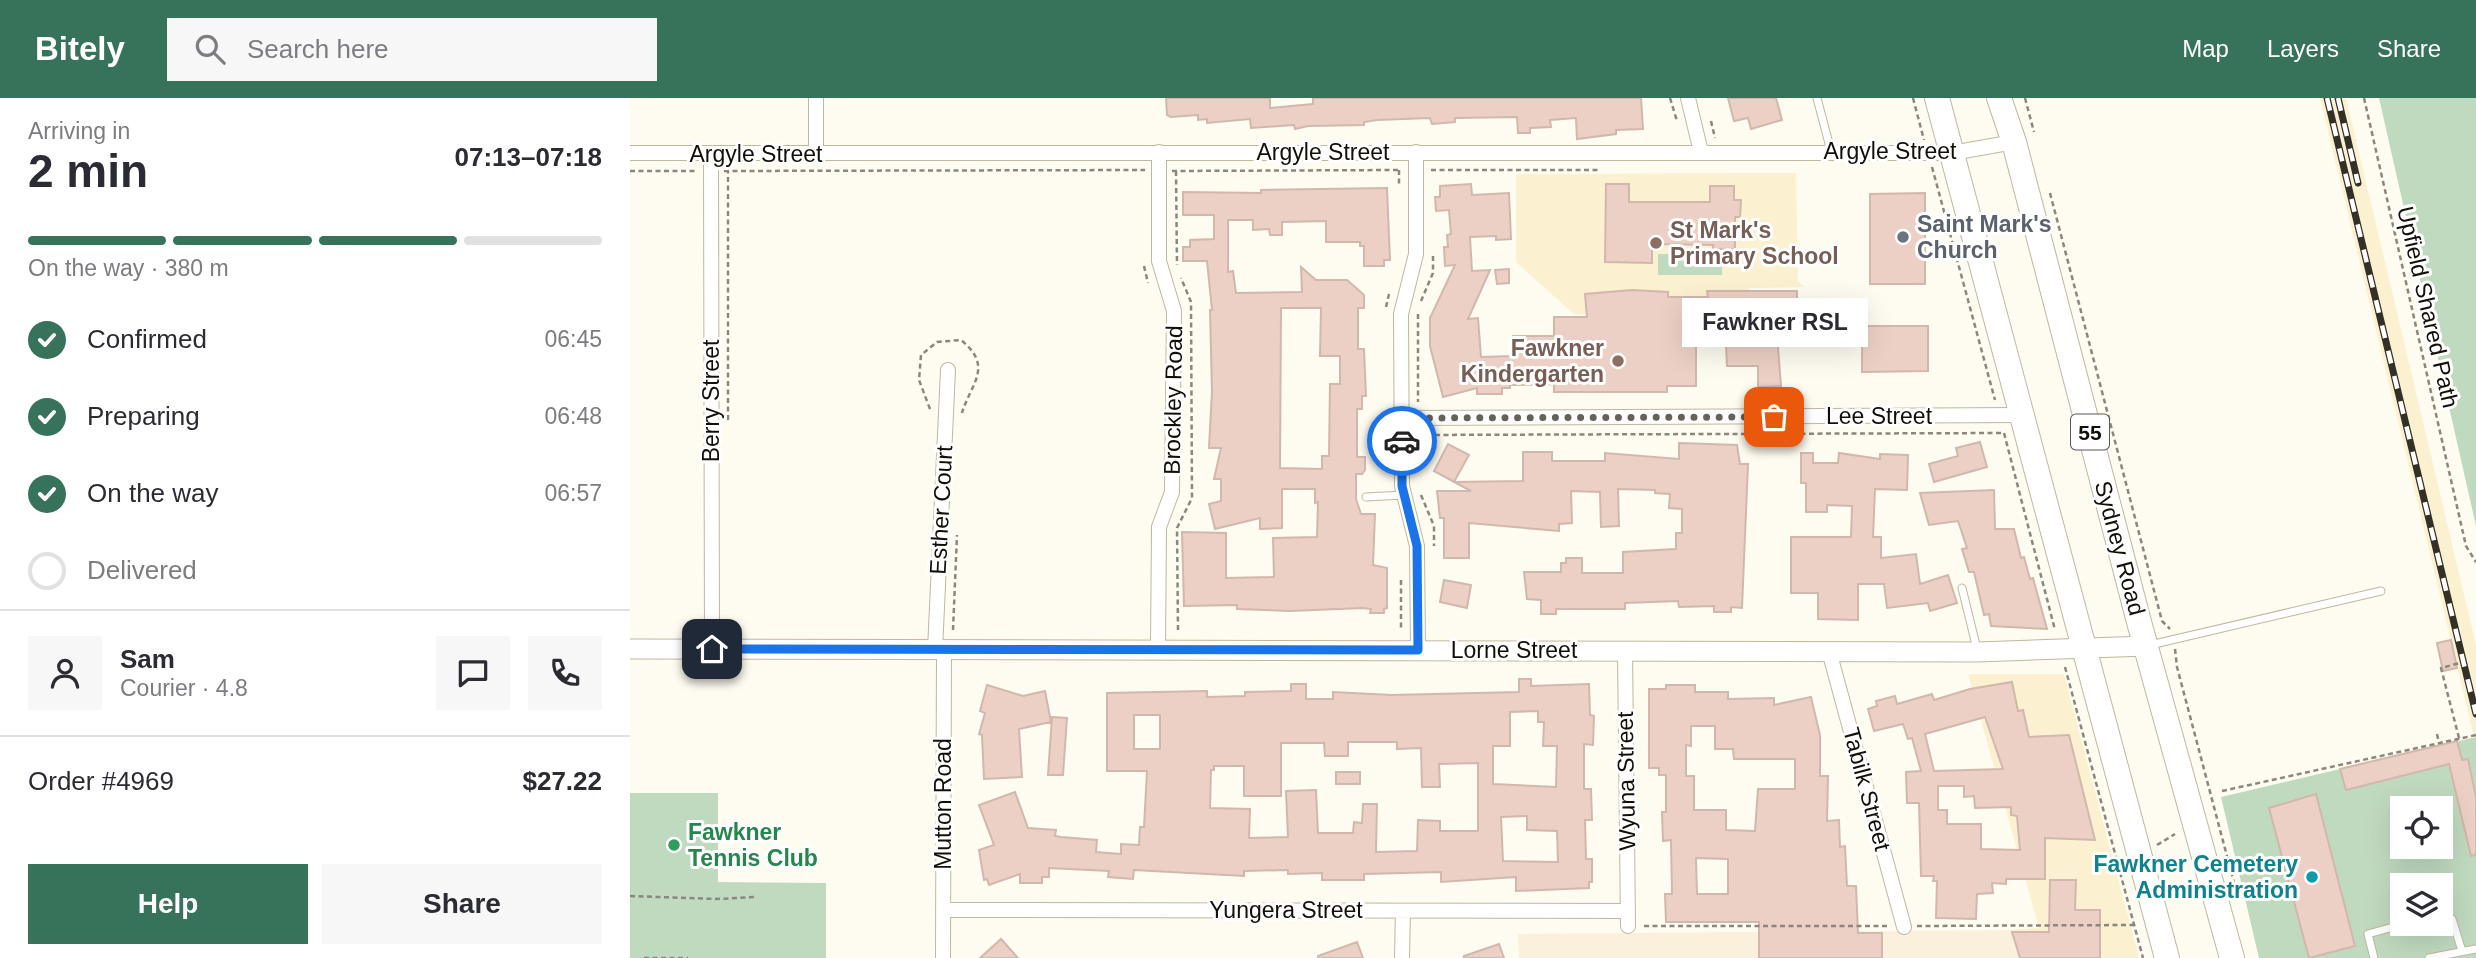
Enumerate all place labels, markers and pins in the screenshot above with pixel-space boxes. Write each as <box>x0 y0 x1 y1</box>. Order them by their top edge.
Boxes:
place label: Saint Mark's Church <box>1917 211 2052 263</box>
place label: St Mark's Primary School <box>1670 217 1839 269</box>
marker: Saint Mark's Church <box>1895 229 1911 245</box>
marker: St Mark's Primary School <box>1648 235 1664 251</box>
callout: Fawkner RSL <box>1681 298 1867 347</box>
place label: Fawkner Kindergarten <box>1461 335 1604 387</box>
marker: Fawkner Kindergarten <box>1610 353 1626 369</box>
pin <box>1744 387 1804 447</box>
pin <box>682 619 742 679</box>
place label: Fawkner Tennis Club <box>688 819 818 871</box>
marker: Fawkner Tennis Club <box>666 837 682 853</box>
place label: Fawkner Cemetery Administration <box>2093 851 2298 903</box>
marker: Fawkner Cemetery Administration <box>2304 869 2320 885</box>

